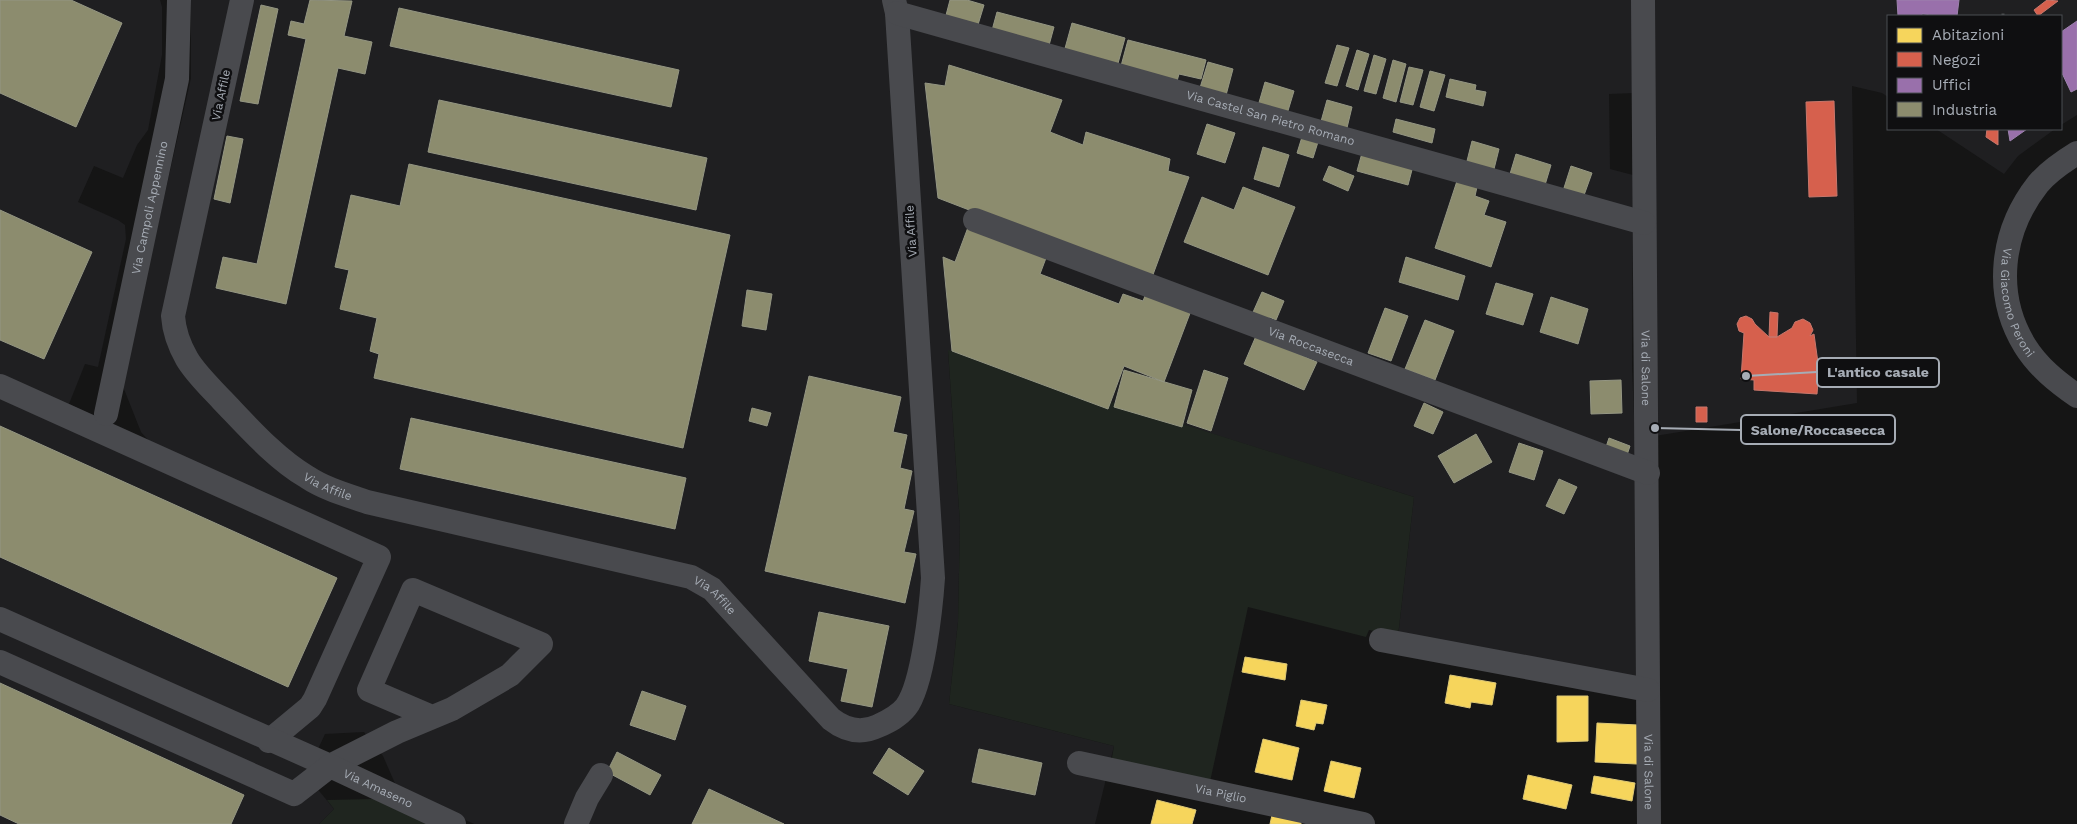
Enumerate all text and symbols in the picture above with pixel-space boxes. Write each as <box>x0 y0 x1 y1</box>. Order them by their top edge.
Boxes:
legend <box>1887 15 2062 130</box>
text: Abitazioni <box>1932 26 2004 44</box>
text: Negozi <box>1932 51 1980 69</box>
street label: Via Affile <box>209 68 233 122</box>
text: Uffici <box>1932 76 1971 94</box>
street label: Via Castel San Pietro Romano <box>1185 88 1356 148</box>
text: Industria <box>1932 101 1998 119</box>
street label: Via Campoli Appennino <box>129 140 171 276</box>
street label: Via Affile <box>902 205 920 257</box>
street label: Via Giacomo Peroni <box>1998 247 2037 360</box>
street label: Via Roccasecca <box>1266 324 1356 369</box>
street label: Via di Salone <box>1638 330 1653 406</box>
callout: L'antico casale <box>1817 358 1939 387</box>
text: L'antico casale <box>1827 364 1929 380</box>
callout: Salone/Roccasecca <box>1741 415 1895 444</box>
text: Salone/Roccasecca <box>1751 422 1886 438</box>
street label: Via Affile <box>301 469 354 503</box>
street label: Via Affile <box>691 573 739 617</box>
street label: Via di Salone <box>1641 734 1656 810</box>
street label: Via Amaseno <box>341 766 415 811</box>
street label: Via Piglio <box>1194 781 1248 806</box>

